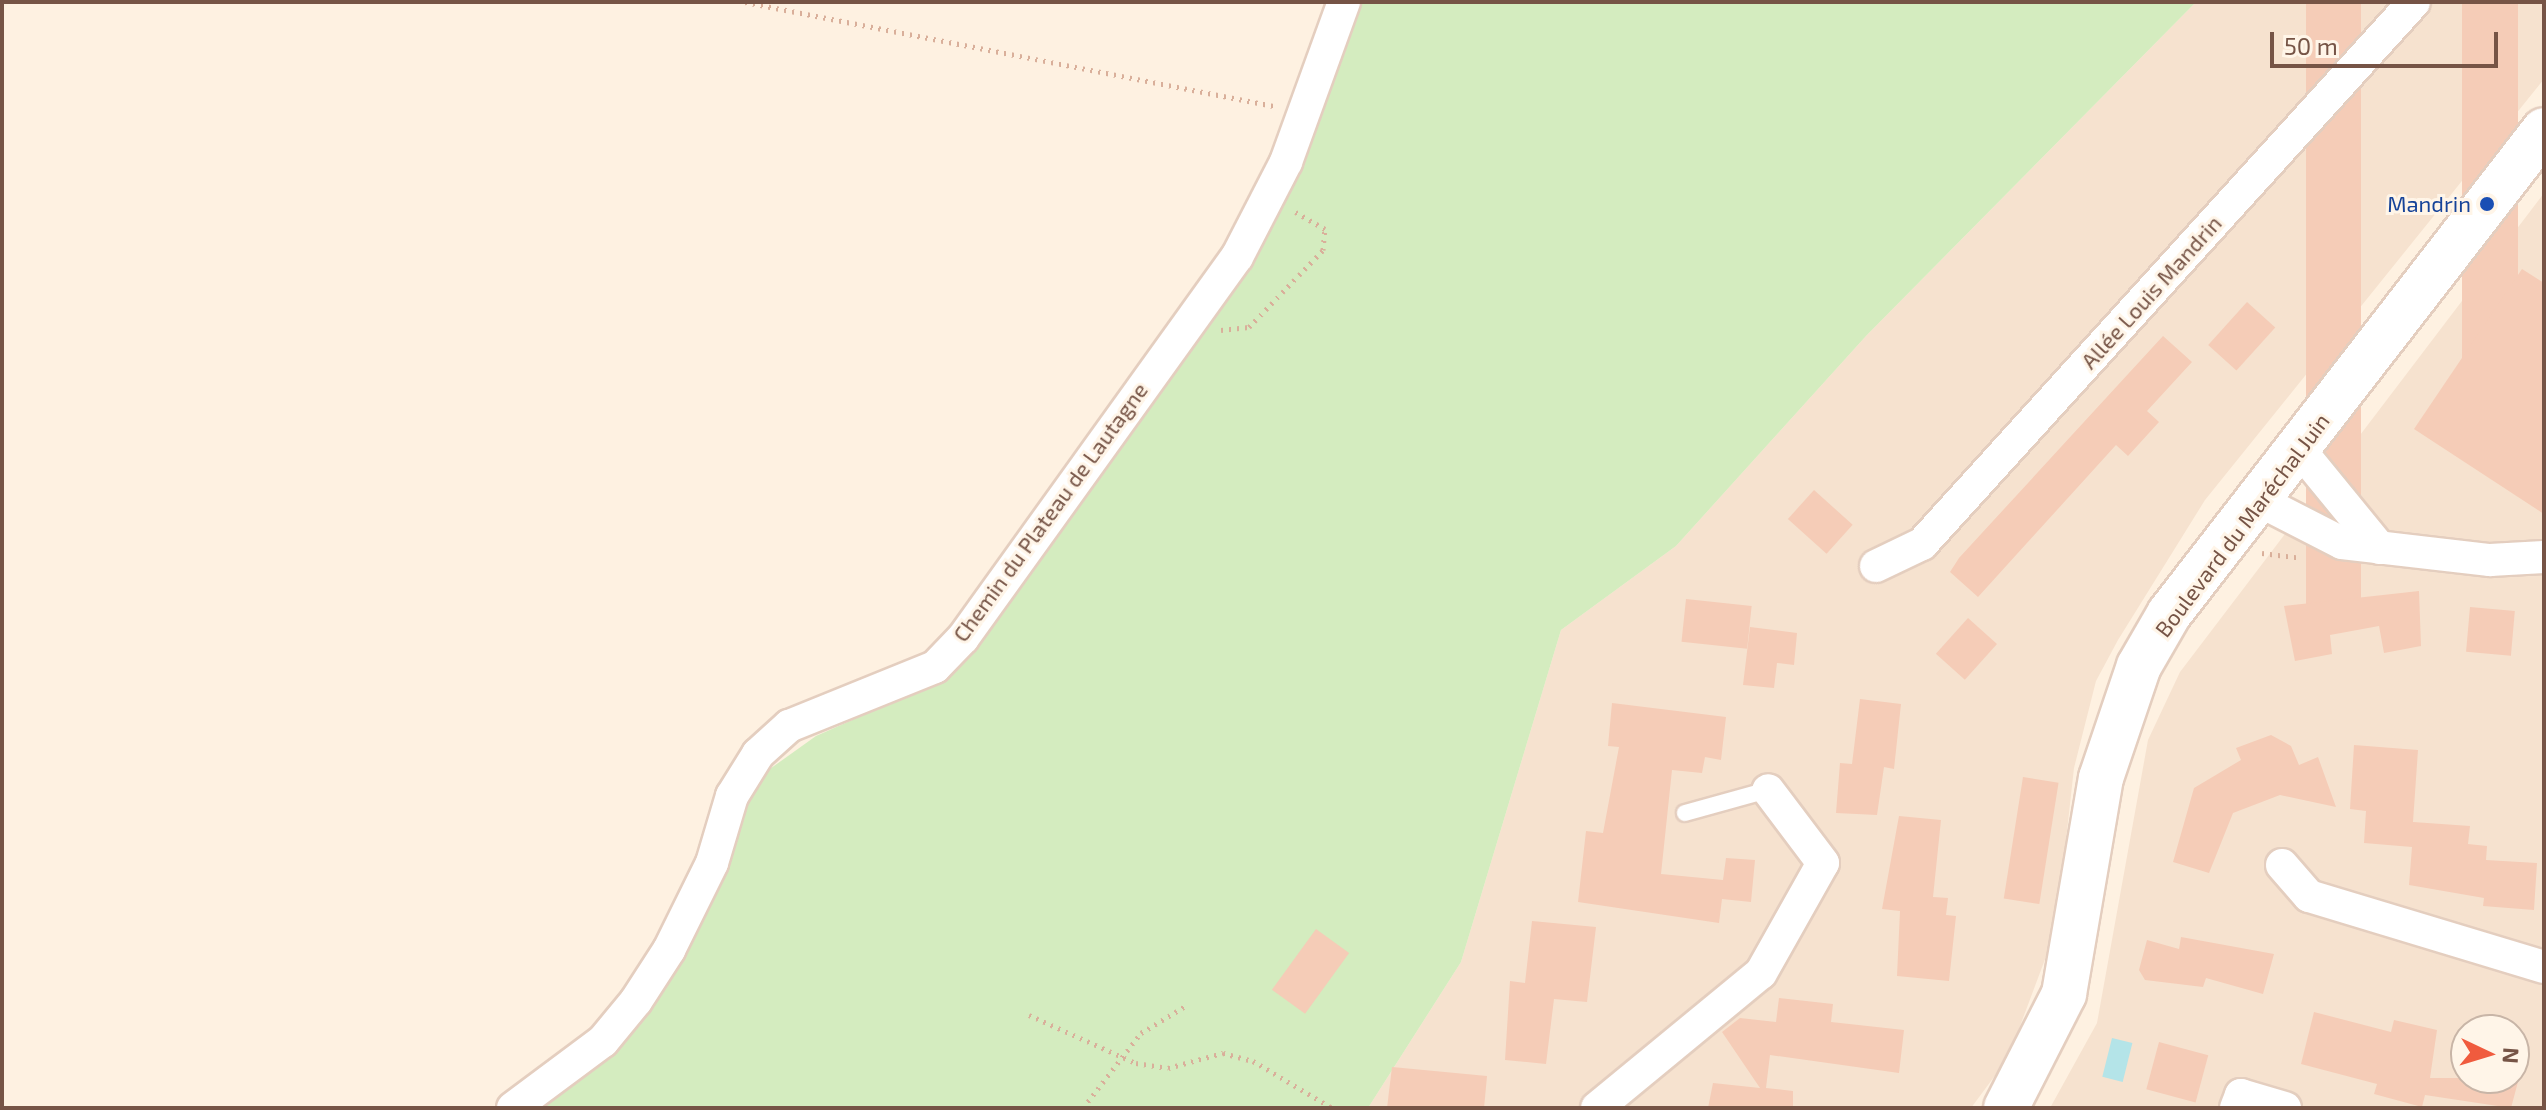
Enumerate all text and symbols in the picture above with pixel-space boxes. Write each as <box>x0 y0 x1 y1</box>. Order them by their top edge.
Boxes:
scale bar <box>2274 16 2502 66</box>
text: 50 m <box>2284 31 2338 60</box>
place label: Mandrin <box>2387 191 2471 217</box>
marker: Mandrin <box>2478 195 2496 213</box>
street label: Allée Louis Mandrin <box>2075 210 2227 374</box>
street label: Chemin du Plateau de Lautagne <box>947 377 1153 647</box>
street label: Boulevard du Maréchal Juin <box>2149 408 2335 642</box>
north arrow <box>2450 1014 2530 1094</box>
text: N <box>2498 1047 2525 1064</box>

